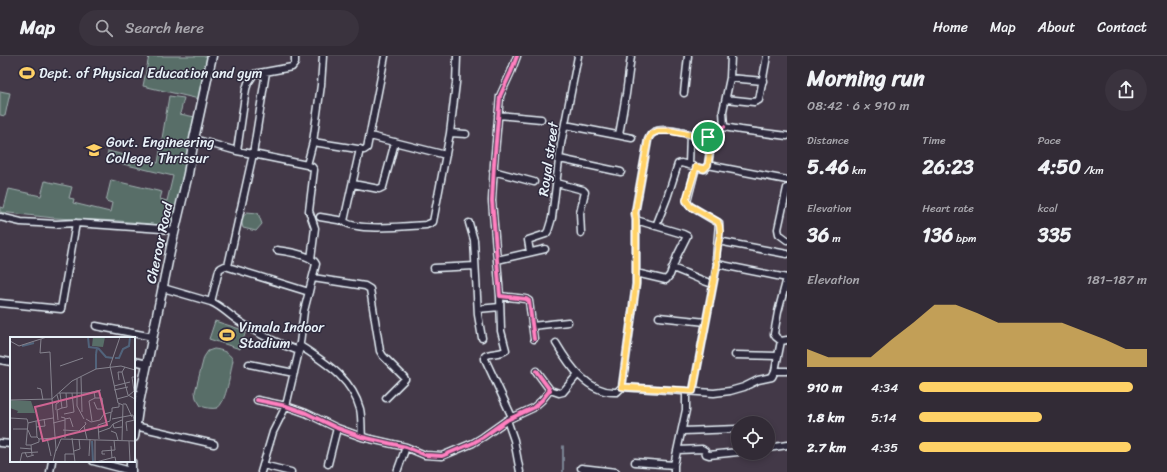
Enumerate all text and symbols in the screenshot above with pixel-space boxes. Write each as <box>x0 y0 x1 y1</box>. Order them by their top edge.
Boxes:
search box <box>79 10 359 46</box>
text: Map <box>20 11 55 44</box>
text: Search here <box>125 15 204 41</box>
text: Home <box>933 15 968 40</box>
text: Map <box>990 15 1016 40</box>
text: About <box>1038 15 1075 40</box>
text: Contact <box>1097 15 1147 40</box>
icon: search <box>93 17 115 39</box>
text: Morning run <box>807 59 925 98</box>
place label: Dept. of Physical Education and gym <box>39 61 263 86</box>
sports icon: Dept. of Physical Education and gym <box>18 64 36 82</box>
button: share <box>1105 69 1147 111</box>
text: 08:42 · 6 × 910 m <box>807 94 909 117</box>
street label: Royal street <box>531 119 566 198</box>
pin <box>691 120 725 154</box>
icon: arrive <box>697 126 719 148</box>
place label: Govt. Engineering College, Thrissur <box>106 130 214 171</box>
text: Distance <box>807 131 849 150</box>
text: Time <box>922 131 946 150</box>
text: Pace <box>1038 131 1061 150</box>
school or university icon: Govt. Engineering College, Thrissur <box>85 141 103 159</box>
text: 5.46 <box>807 150 849 185</box>
text: 26:23 <box>922 150 974 185</box>
text: 4:50 <box>1038 150 1081 185</box>
text: km <box>849 161 866 180</box>
text: /km <box>1081 161 1104 180</box>
street label: Cheroor Road <box>139 199 181 286</box>
text: Elevation <box>807 199 852 218</box>
text: Heart rate <box>922 199 974 218</box>
text: kcal <box>1038 199 1058 218</box>
text: 36 <box>807 218 829 253</box>
text: 136 <box>922 218 953 253</box>
text: 335 <box>1038 218 1072 253</box>
text: m <box>829 229 841 248</box>
text: bpm <box>953 229 976 248</box>
text: Elevation <box>807 268 860 291</box>
text: 181–187 m <box>1086 268 1147 291</box>
place label: Vimala Indoor Stadium <box>239 315 325 356</box>
sports icon: Vimala Indoor Stadium <box>218 326 236 344</box>
inset map <box>10 337 135 462</box>
text: 910 m <box>807 376 842 399</box>
text: 4:34 <box>871 376 898 399</box>
text: 1.8 km <box>807 406 845 429</box>
text: 5:14 <box>871 406 897 429</box>
map controls <box>731 416 775 460</box>
button: locate <box>731 416 775 460</box>
text: 2.7 km <box>807 436 846 459</box>
text: 4:35 <box>871 436 898 459</box>

